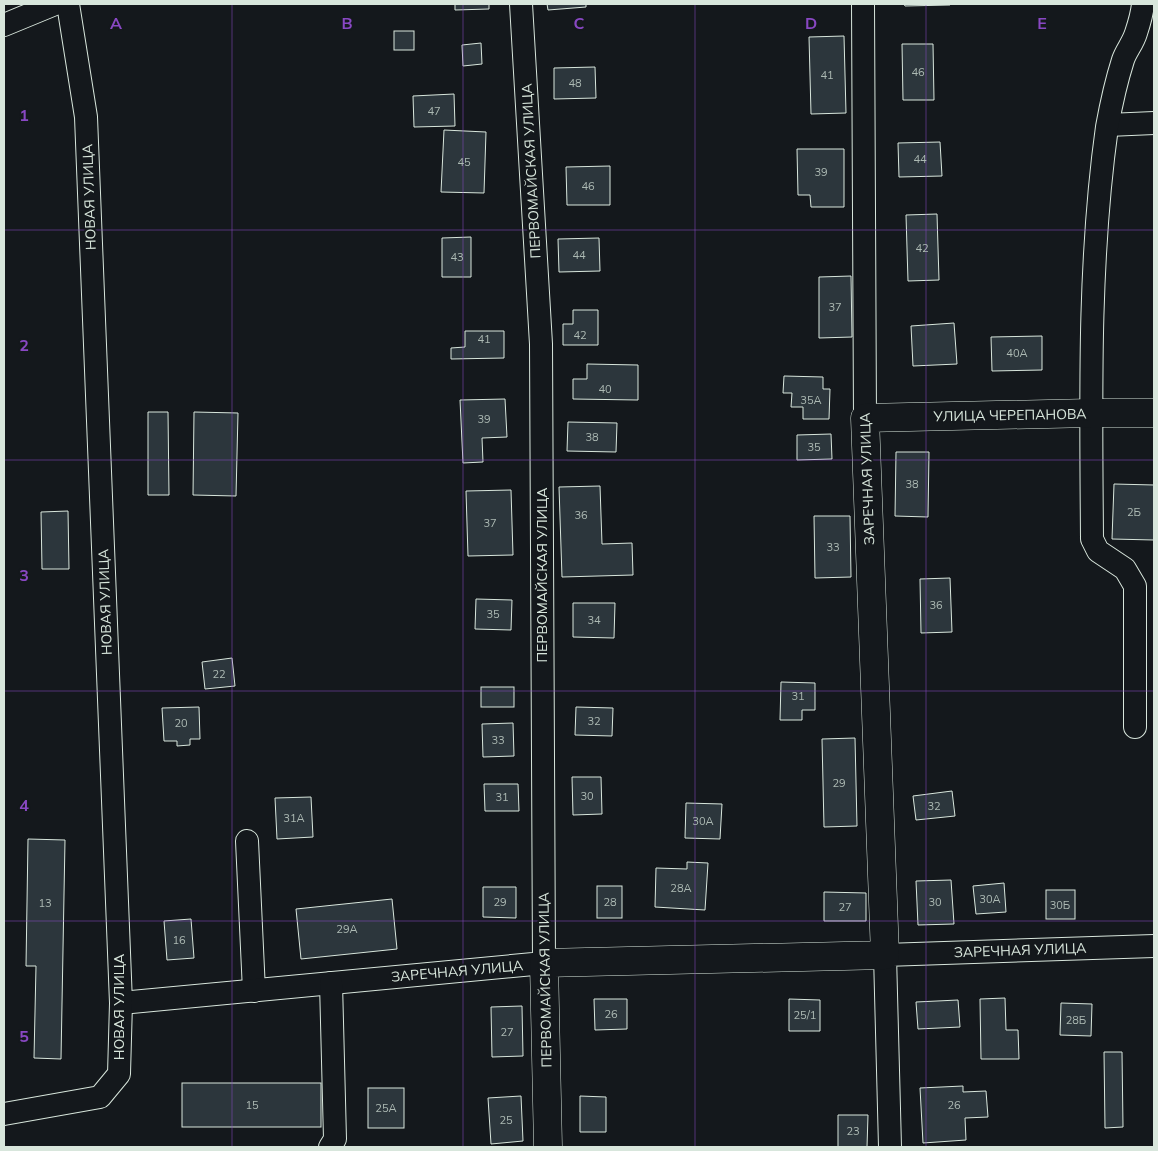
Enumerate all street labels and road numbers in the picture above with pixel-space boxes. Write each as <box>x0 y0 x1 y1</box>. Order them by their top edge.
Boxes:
street label: ПЕРВОМАЙСКАЯ УЛИЦА <box>517 82 545 259</box>
street label: НОВАЯ УЛИЦА <box>78 143 100 251</box>
street label: УЛИЦА ЧЕРЕПАНОВА <box>932 405 1087 425</box>
street label: ЗАРЕЧНАЯ УЛИЦА <box>856 412 878 546</box>
street label: ПЕРВОМАЙСКАЯ УЛИЦА <box>533 487 551 663</box>
street label: НОВАЯ УЛИЦА <box>94 548 116 656</box>
street label: ПЕРВОМАЙСКАЯ УЛИЦА <box>534 892 556 1068</box>
street label: ЗАРЕЧНАЯ УЛИЦА <box>953 939 1087 961</box>
street label: НОВАЯ УЛИЦА <box>110 953 128 1060</box>
street label: ЗАРЕЧНАЯ УЛИЦА <box>390 956 525 986</box>

